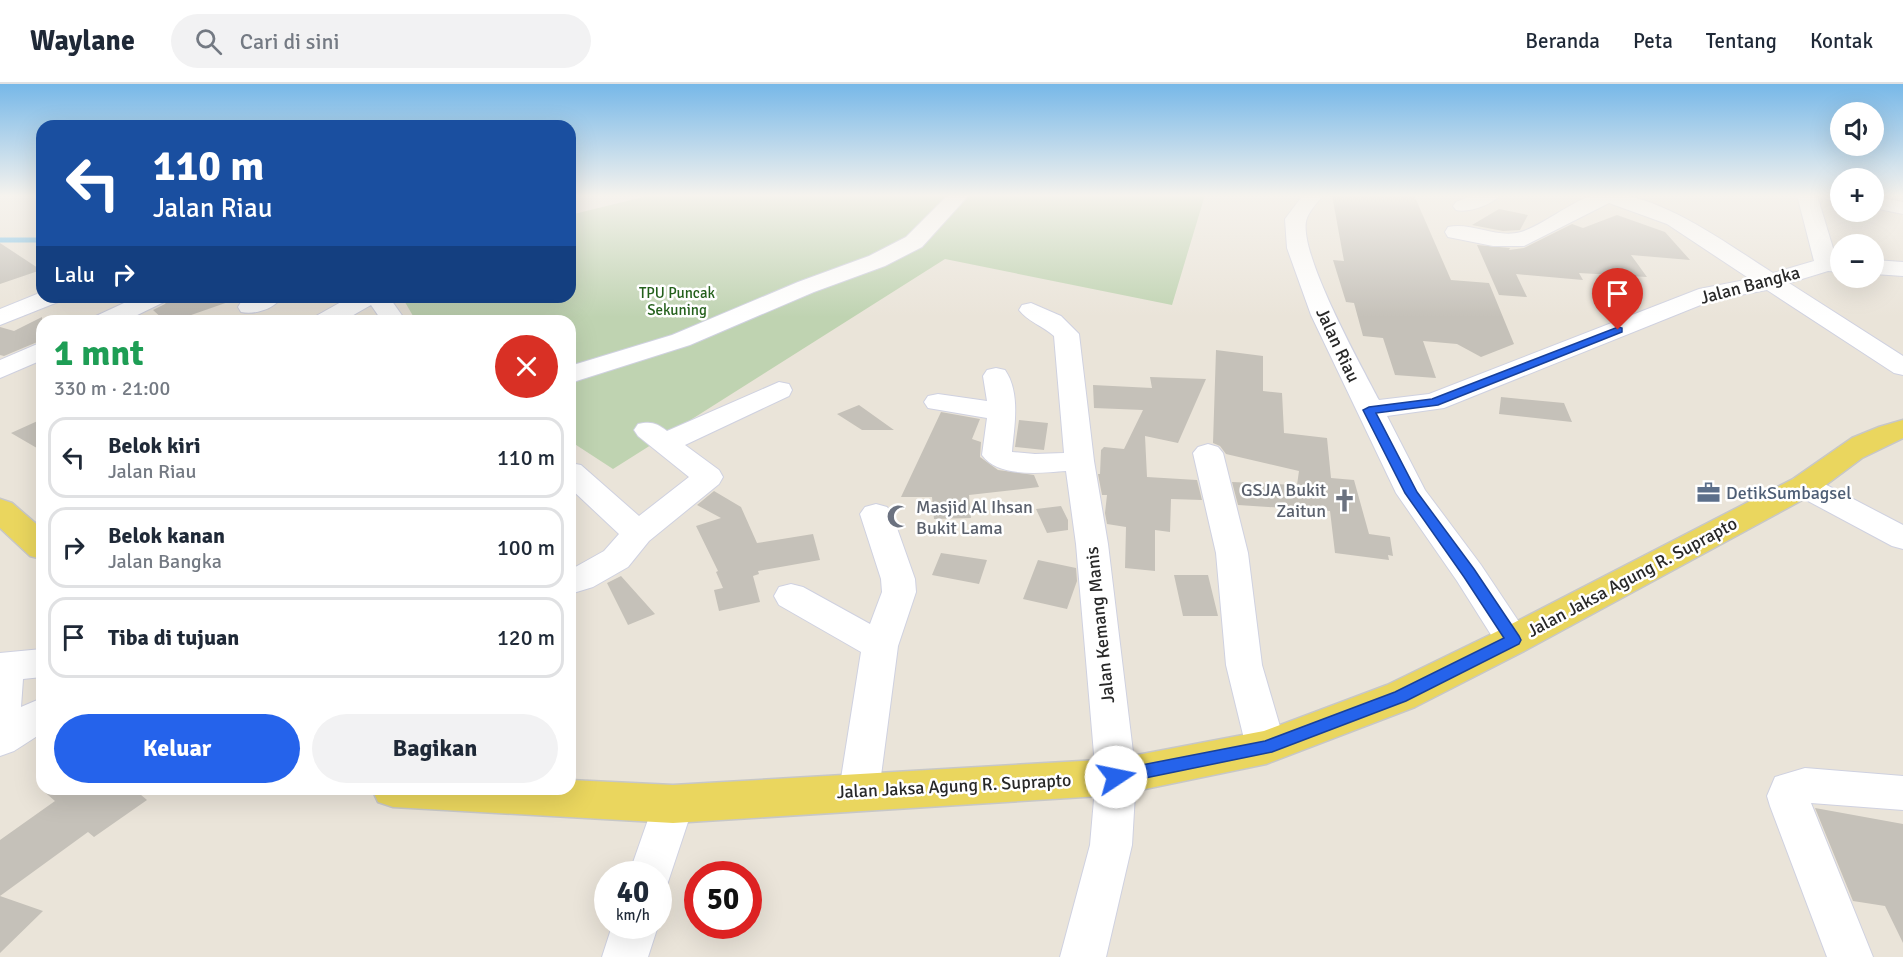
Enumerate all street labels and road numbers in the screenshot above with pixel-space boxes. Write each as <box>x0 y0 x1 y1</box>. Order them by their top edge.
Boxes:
street label: Jalan Bangka <box>1698 261 1802 309</box>
street label: Jalan Riau <box>1311 304 1365 386</box>
street label: Jalan Jaksa Agung R. Suprapto <box>1523 512 1741 642</box>
street label: Jalan Kemang Manis <box>1081 545 1119 704</box>
street label: Jalan Jaksa Agung R. Suprapto <box>836 769 1072 803</box>

